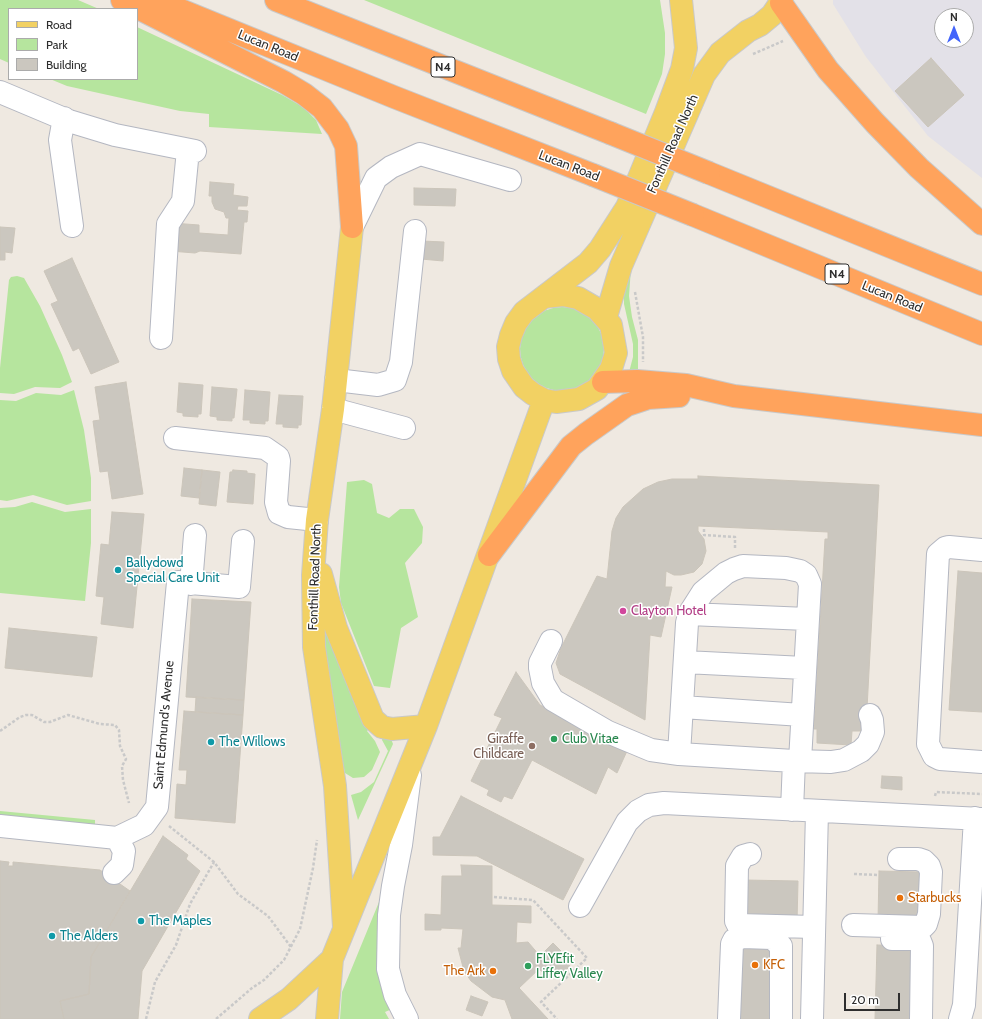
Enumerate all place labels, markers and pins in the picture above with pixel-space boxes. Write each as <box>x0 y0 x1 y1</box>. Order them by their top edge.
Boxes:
place label: Ballydowd Special Care Unit <box>126 555 220 586</box>
marker: Ballydowd Special Care Unit <box>113 565 123 575</box>
place label: Clayton Hotel <box>631 603 706 619</box>
marker: Clayton Hotel <box>618 606 628 616</box>
place label: Giraffe Childcare <box>473 731 524 762</box>
place label: Club Vitae <box>562 731 619 747</box>
place label: The Willows <box>219 734 285 750</box>
marker: Club Vitae <box>549 734 559 744</box>
marker: The Willows <box>206 737 216 747</box>
marker: Giraffe Childcare <box>527 741 537 751</box>
place label: Starbucks <box>908 890 961 906</box>
marker: Starbucks <box>895 893 905 903</box>
place label: The Maples <box>149 913 211 929</box>
marker: The Maples <box>136 916 146 926</box>
place label: The Alders <box>60 928 118 944</box>
marker: The Alders <box>47 931 57 941</box>
place label: FLYEfit Liffey Valley <box>536 951 603 982</box>
place label: KFC <box>763 957 785 973</box>
marker: KFC <box>750 960 760 970</box>
marker: FLYEfit Liffey Valley <box>523 961 533 971</box>
place label: The Ark <box>444 963 485 979</box>
marker: The Ark <box>488 966 498 976</box>

